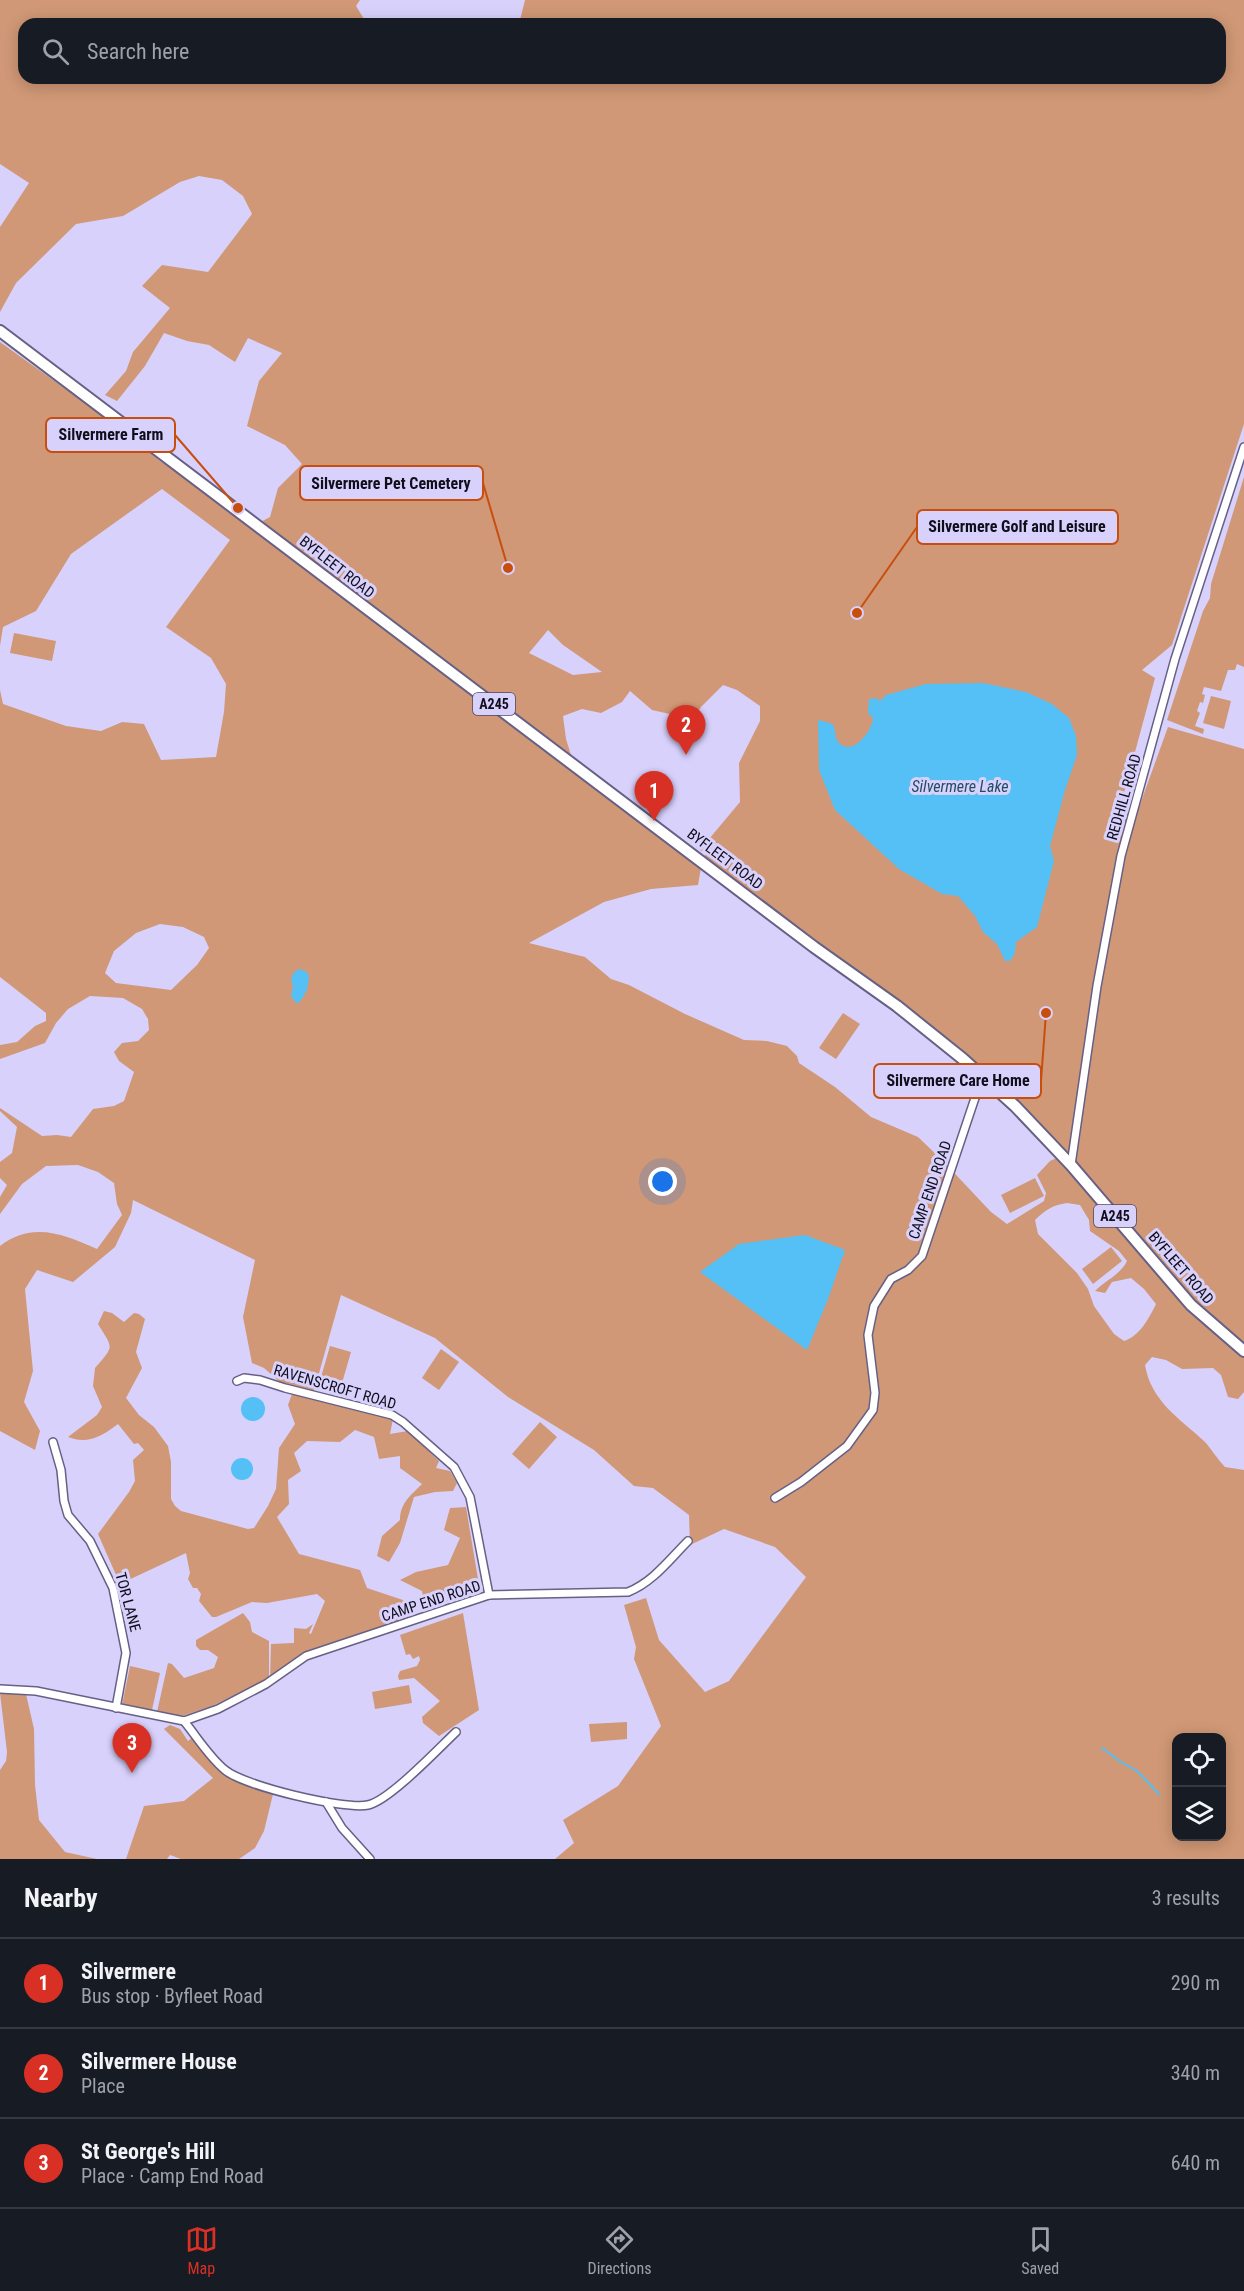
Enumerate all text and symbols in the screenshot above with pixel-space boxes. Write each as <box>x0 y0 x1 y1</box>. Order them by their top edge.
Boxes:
search box <box>18 18 1226 84</box>
icon: search <box>39 35 72 68</box>
text: Search here <box>87 39 189 64</box>
callout: Silvermere Farm <box>46 418 175 452</box>
text: Silvermere Farm <box>59 425 164 444</box>
callout: Silvermere Pet Cemetery <box>300 466 483 500</box>
text: Silvermere Pet Cemetery <box>311 474 471 493</box>
callout: Silvermere Golf and Leisure <box>917 510 1118 544</box>
text: Silvermere Golf and Leisure <box>928 517 1106 536</box>
street label: BYFLEET ROAD <box>296 532 378 602</box>
road number: A245 <box>473 693 515 715</box>
pin: 2 <box>666 706 706 755</box>
street label: REDHILL ROAD <box>1103 752 1145 842</box>
pin: 1 <box>634 772 674 821</box>
water label: Silvermere Lake <box>911 777 1009 796</box>
street label: BYFLEET ROAD <box>684 825 766 893</box>
callout: Silvermere Care Home <box>874 1064 1041 1098</box>
text: Silvermere Care Home <box>886 1071 1030 1090</box>
street label: CAMP END ROAD <box>905 1138 955 1242</box>
your location <box>648 1167 677 1196</box>
road number: A245 <box>1094 1205 1136 1227</box>
street label: BYFLEET ROAD <box>1145 1228 1217 1308</box>
street label: RAVENSCROFT ROAD <box>272 1361 398 1413</box>
street label: TOR LANE <box>111 1570 145 1634</box>
street label: CAMP END ROAD <box>379 1577 483 1625</box>
pin: 3 <box>112 1724 152 1773</box>
map controls <box>1172 1733 1226 1841</box>
button: locate <box>1172 1733 1226 1787</box>
button: layers <box>1172 1787 1226 1841</box>
text: Nearby <box>24 1883 98 1913</box>
text: 3 results <box>1152 1886 1220 1910</box>
text: Silvermere <box>81 1959 176 1984</box>
text: 1 <box>38 1971 49 1995</box>
text: 290 m <box>1171 1971 1220 1995</box>
text: Bus stop · Byfleet Road <box>81 1984 263 2008</box>
text: Silvermere House <box>81 2049 237 2074</box>
text: 2 <box>38 2061 49 2085</box>
text: 340 m <box>1171 2061 1220 2085</box>
text: Place <box>81 2074 125 2098</box>
text: St George's Hill <box>81 2139 215 2164</box>
text: 3 <box>38 2151 49 2175</box>
text: 640 m <box>1171 2151 1220 2175</box>
text: Place · Camp End Road <box>81 2164 264 2188</box>
tab: Map <box>185 2223 218 2278</box>
tab: Directions <box>588 2223 651 2278</box>
tab: Saved <box>1021 2223 1059 2278</box>

